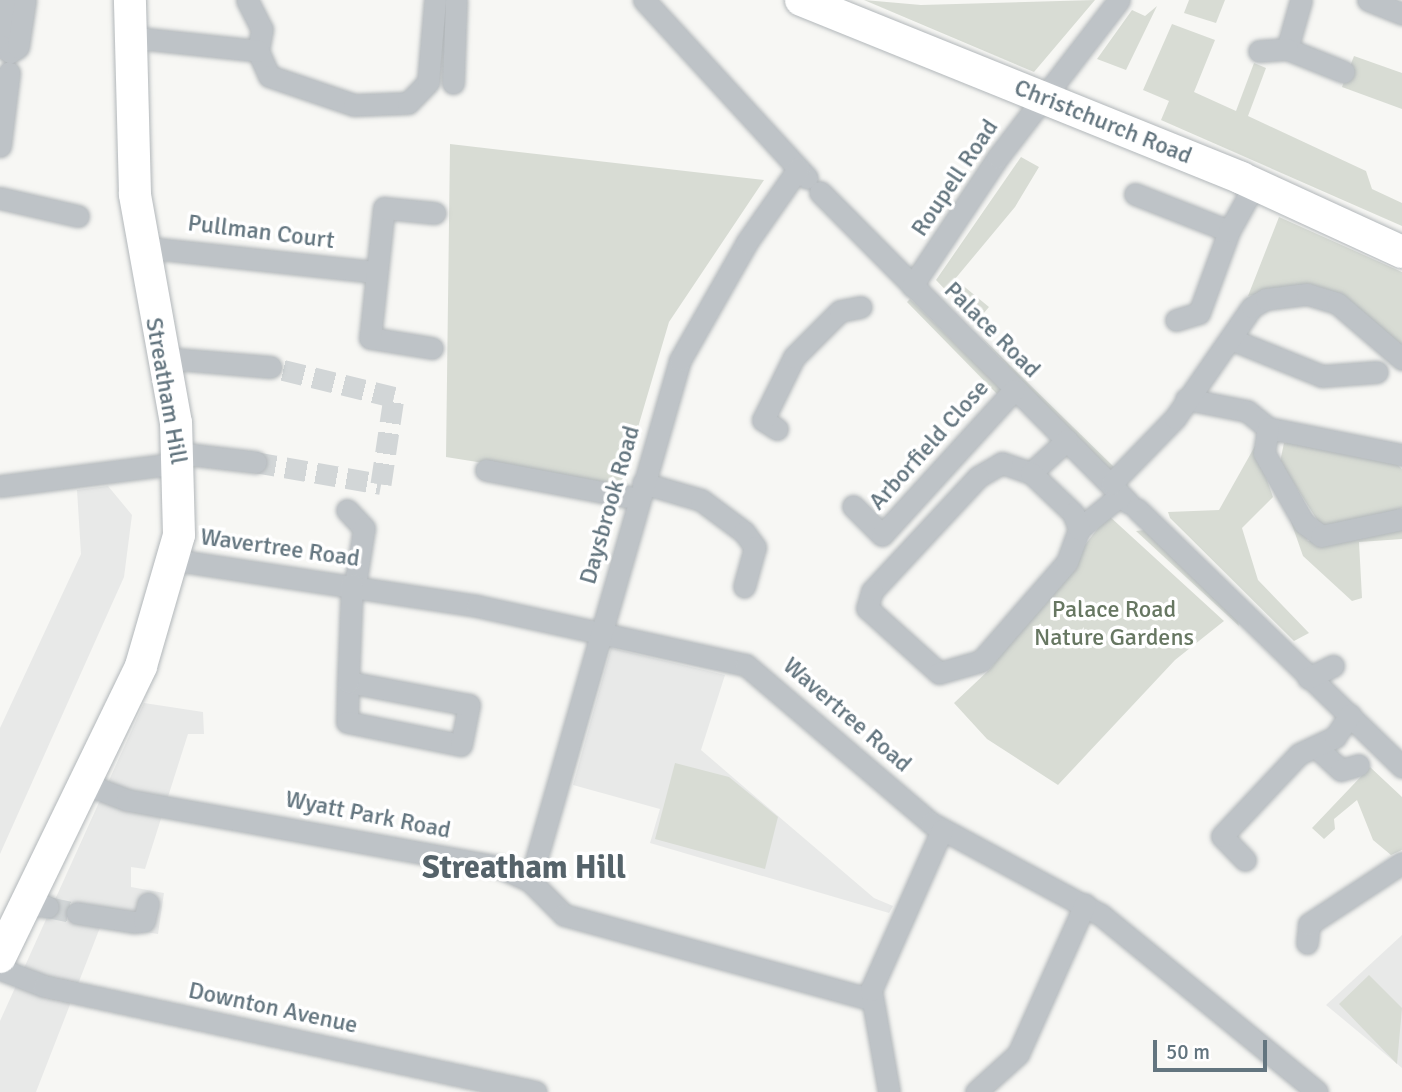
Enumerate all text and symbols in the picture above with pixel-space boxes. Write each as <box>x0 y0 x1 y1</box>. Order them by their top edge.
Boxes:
street label: Christchurch Road <box>1010 73 1196 171</box>
street label: Roupell Road <box>905 114 1005 242</box>
street label: Pullman Court <box>186 209 336 255</box>
street label: Palace Road <box>938 276 1046 384</box>
street label: Streatham Hill <box>139 315 193 467</box>
street label: Arborfield Close <box>863 374 995 516</box>
street label: Daysbrook Road <box>574 422 646 588</box>
street label: Wavertree Road <box>198 523 362 573</box>
park label: Palace Road Nature Gardens <box>1034 596 1194 652</box>
street label: Wavertree Road <box>777 651 917 779</box>
street label: Wyatt Park Road <box>283 785 453 845</box>
district label: Streatham Hill <box>422 849 626 887</box>
street label: Downton Avenue <box>186 976 360 1040</box>
scale bar <box>1157 1026 1271 1070</box>
text: 50 m <box>1166 1039 1210 1065</box>

